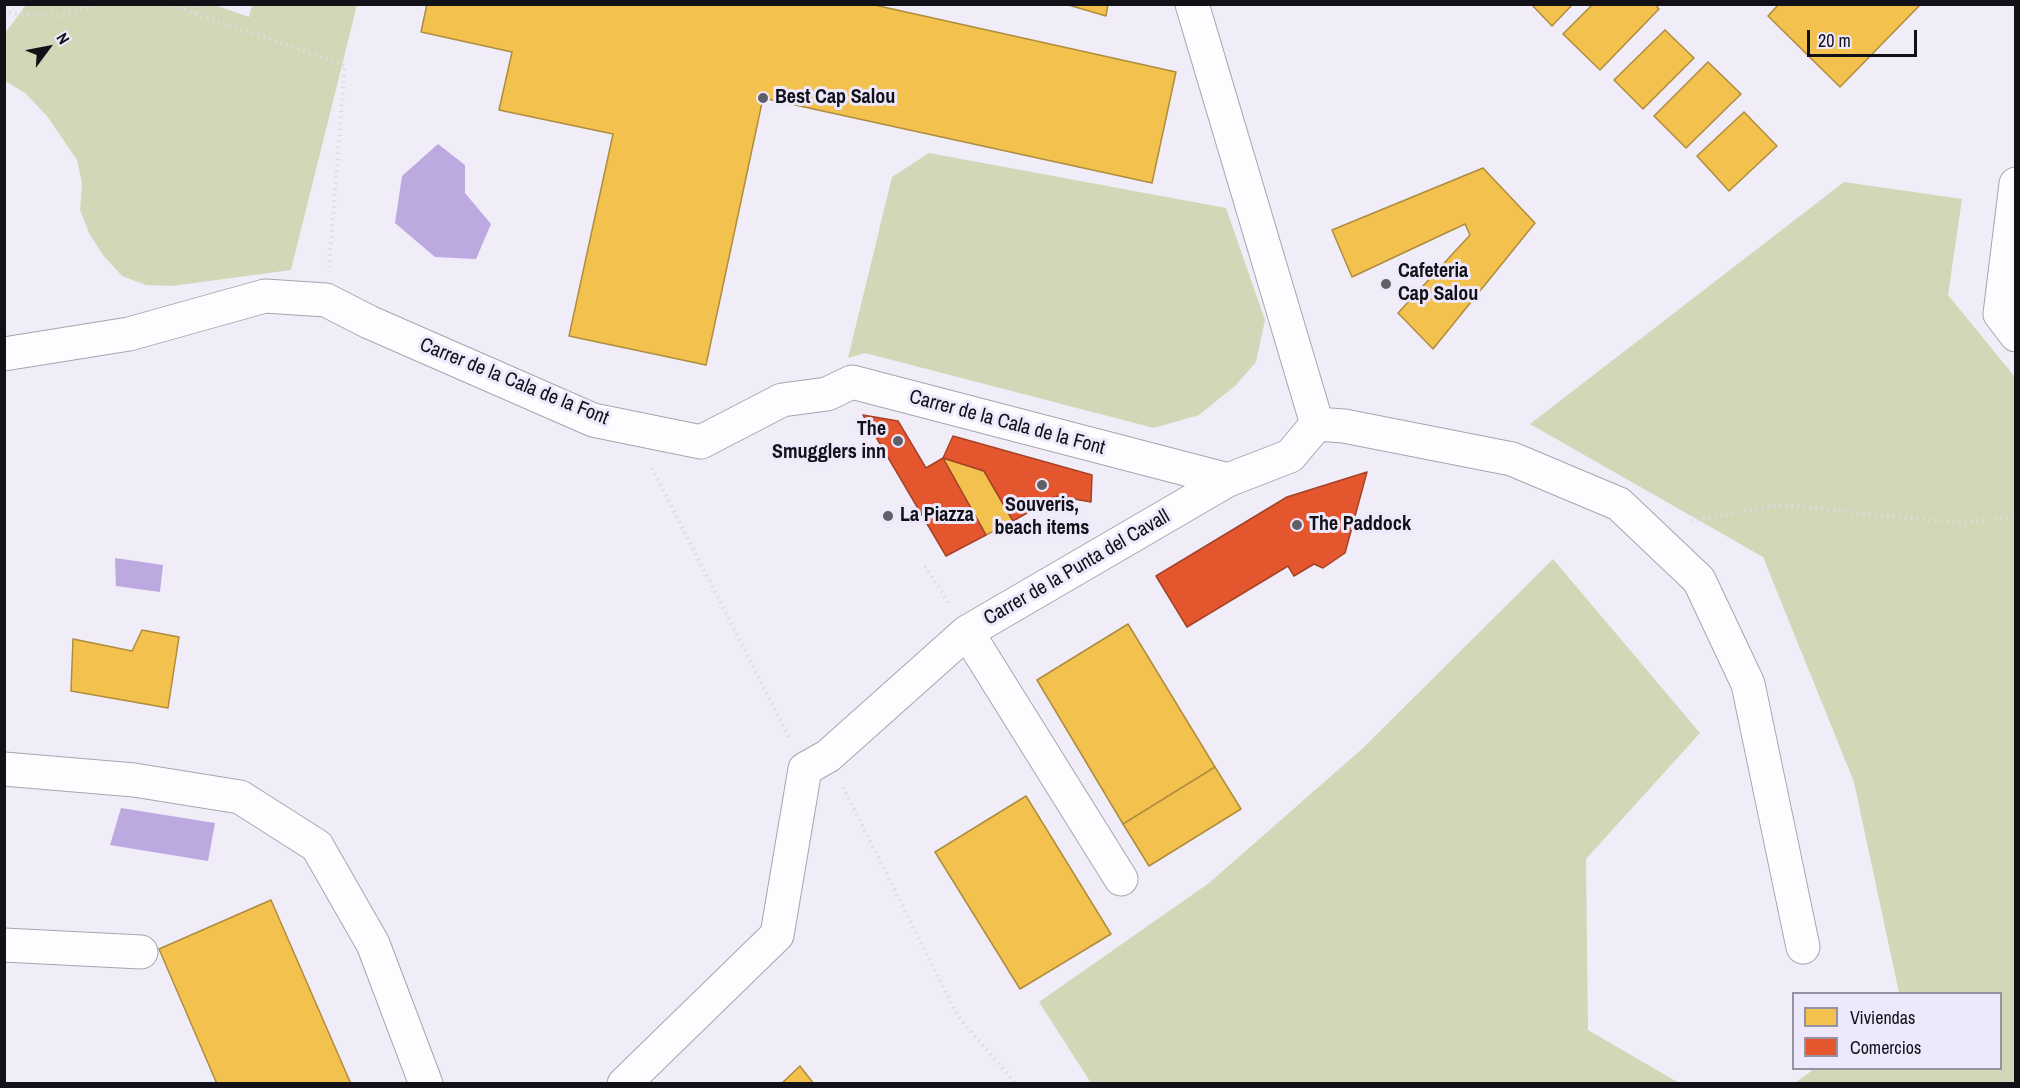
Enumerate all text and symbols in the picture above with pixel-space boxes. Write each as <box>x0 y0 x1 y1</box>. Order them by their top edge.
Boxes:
north arrow <box>18 18 78 78</box>
scale bar <box>1810 18 1920 56</box>
text: 20 m <box>1818 28 1851 53</box>
text: N <box>51 29 75 48</box>
place label: Best Cap Salou <box>775 86 895 110</box>
marker: Best Cap Salou <box>756 91 770 105</box>
place label: Cafeteria Cap Salou <box>1398 260 1478 307</box>
marker: Cafeteria Cap Salou <box>1379 277 1393 291</box>
street label: Carrer de la Cala de la Font <box>416 333 612 431</box>
street label: Carrer de la Cala de la Font <box>907 385 1107 461</box>
place label: The Smugglers inn <box>772 418 886 465</box>
marker: The Smugglers inn <box>891 434 905 448</box>
marker: Souveris, beach items <box>1035 478 1049 492</box>
place label: Souveris, beach items <box>995 494 1089 541</box>
place label: La Piazza <box>900 504 974 528</box>
street label: Carrer de la Punta del Cavall <box>980 505 1174 631</box>
marker: La Piazza <box>881 509 895 523</box>
place label: The Paddock <box>1309 513 1411 537</box>
marker: The Paddock <box>1290 518 1304 532</box>
legend <box>1792 992 2002 1070</box>
text: Viviendas <box>1850 1005 1915 1030</box>
text: Comercios <box>1850 1035 1921 1060</box>

